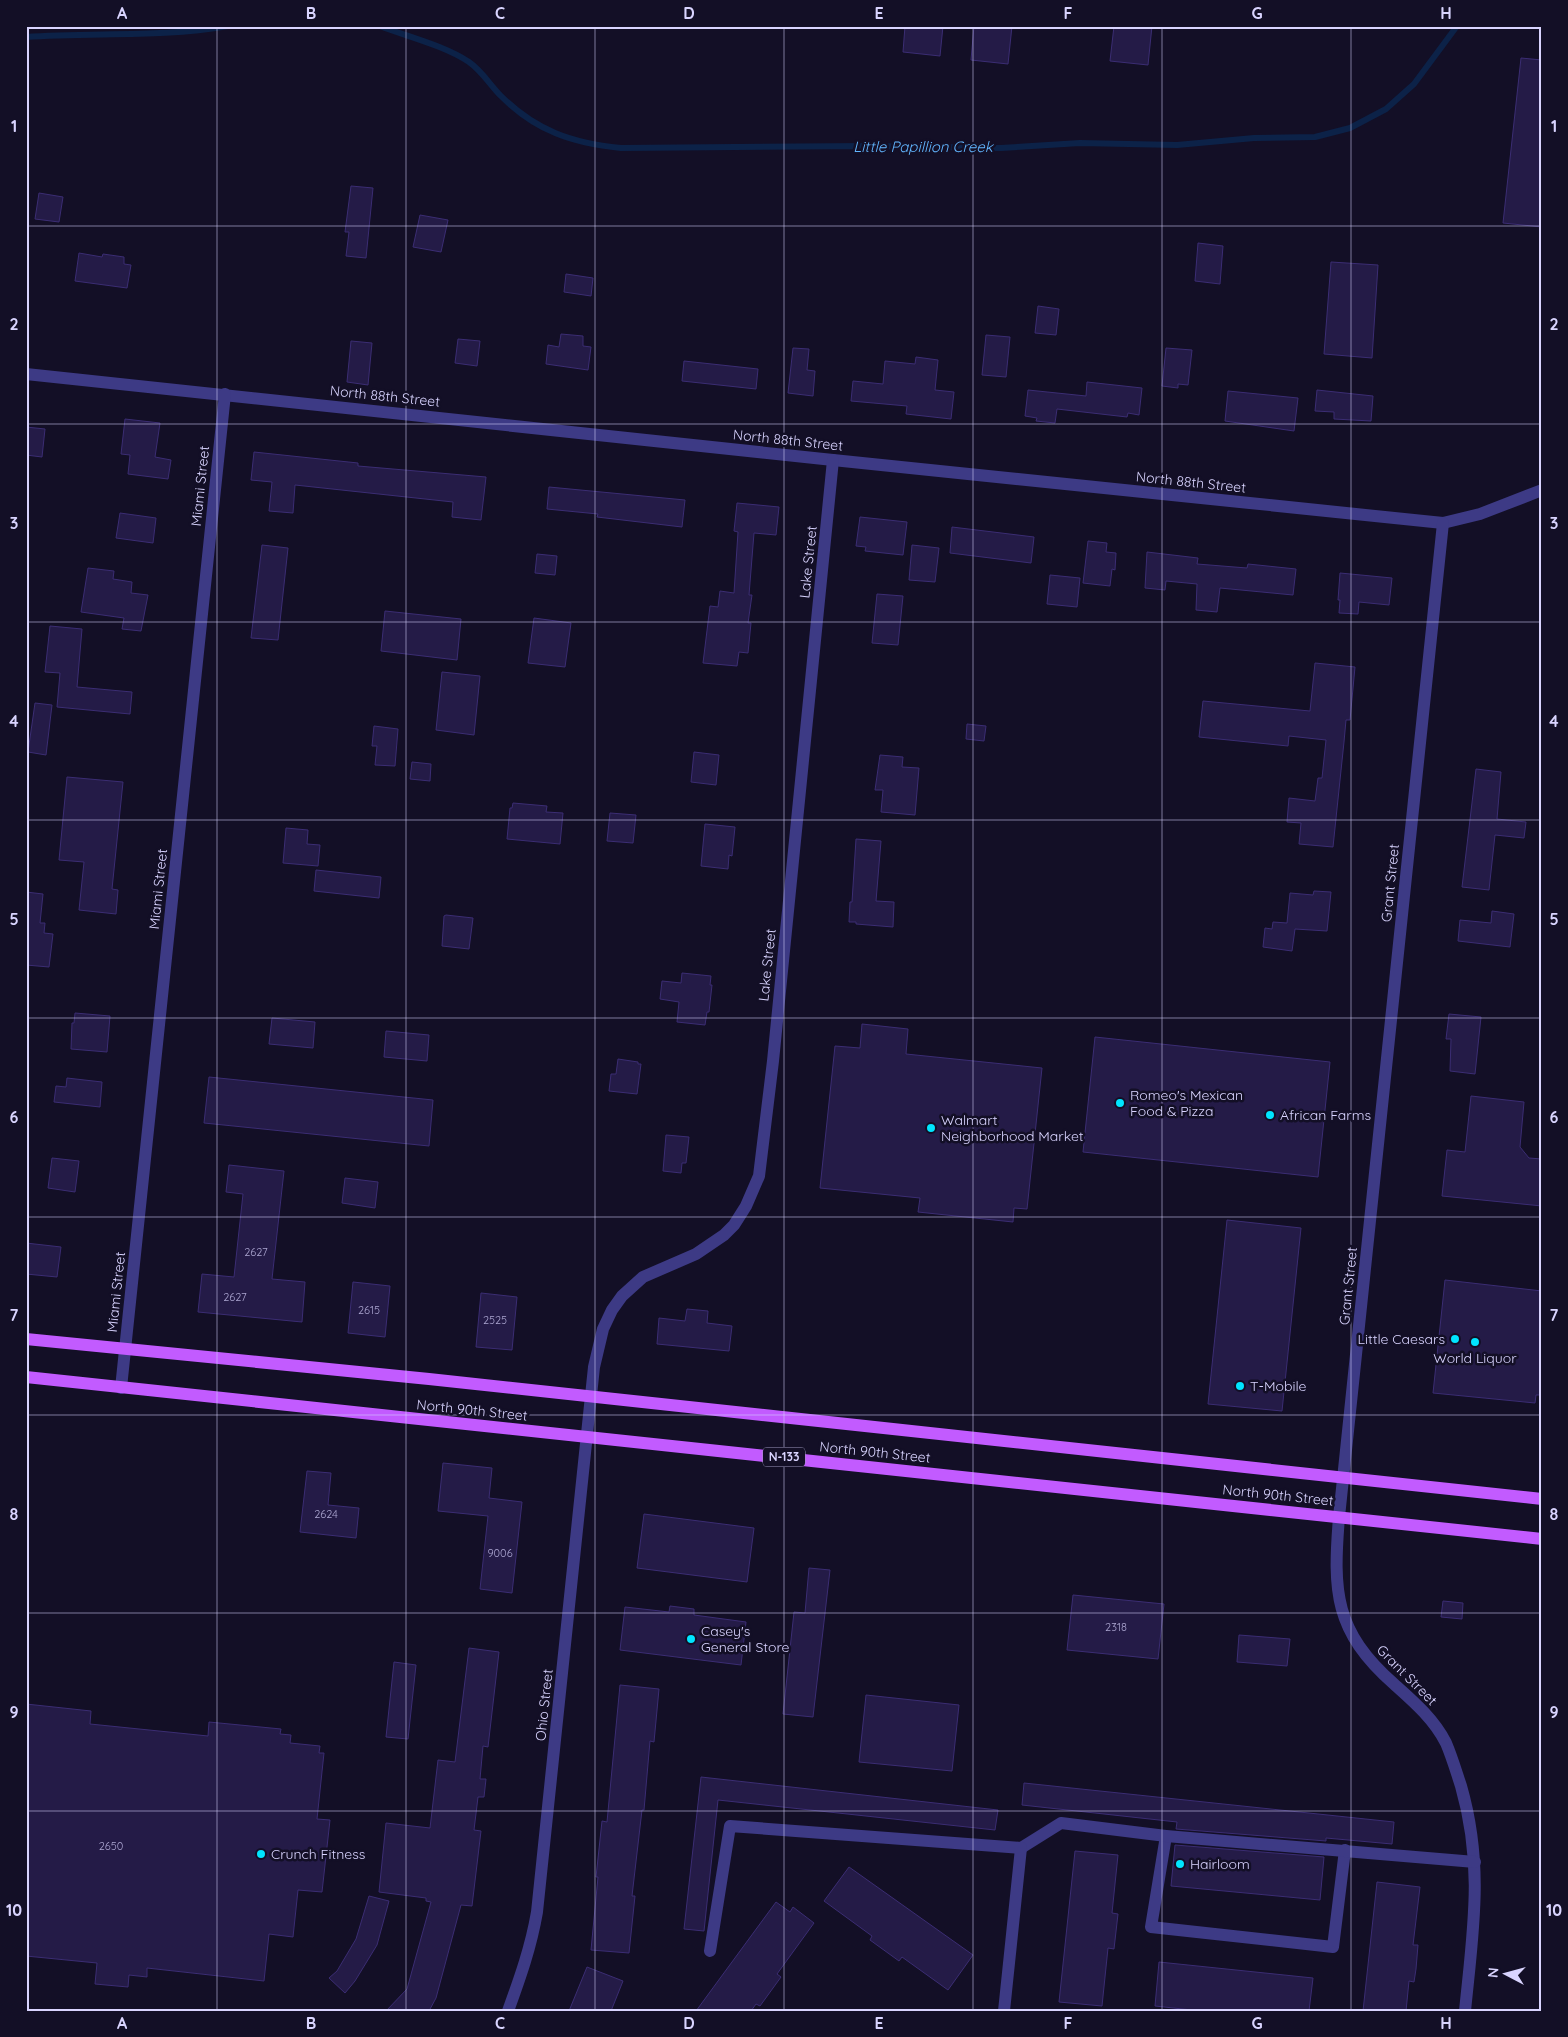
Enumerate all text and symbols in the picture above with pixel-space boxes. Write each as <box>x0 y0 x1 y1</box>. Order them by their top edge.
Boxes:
text: A <box>117 3 128 23</box>
text: B <box>306 3 316 23</box>
text: C <box>495 3 505 23</box>
text: D <box>683 3 695 23</box>
text: E <box>874 3 884 23</box>
text: F <box>1064 3 1073 23</box>
text: G <box>1251 3 1263 23</box>
text: H <box>1440 3 1452 23</box>
text: 1 <box>11 116 17 136</box>
text: 1 <box>1551 116 1557 136</box>
water label: Little Papillion Creek <box>853 137 995 156</box>
text: 2 <box>9 314 19 334</box>
text: 2 <box>1549 314 1559 334</box>
street label: North 88th Street <box>329 381 441 411</box>
street label: North 88th Street <box>732 425 844 455</box>
street label: Miami Street <box>187 445 213 527</box>
street label: North 88th Street <box>1135 467 1247 497</box>
text: 3 <box>10 513 18 533</box>
text: 3 <box>1550 513 1558 533</box>
street label: Lake Street <box>795 524 821 599</box>
text: 4 <box>9 711 19 731</box>
text: 4 <box>1549 711 1559 731</box>
street label: Grant Street <box>1377 843 1403 923</box>
street label: Miami Street <box>145 848 171 930</box>
text: 5 <box>9 909 19 929</box>
text: 5 <box>1549 909 1559 929</box>
street label: Lake Street <box>754 927 780 1002</box>
place label: Romeo's Mexican Food & Pizza <box>1130 1086 1243 1120</box>
marker: Romeo's Mexican Food & Pizza <box>1114 1097 1126 1109</box>
place label: African Farms <box>1280 1106 1371 1124</box>
text: 6 <box>10 1107 19 1127</box>
text: 6 <box>1550 1107 1559 1127</box>
marker: African Farms <box>1264 1109 1276 1121</box>
place label: Walmart Neighborhood Market <box>941 1111 1084 1145</box>
marker: Walmart Neighborhood Market <box>925 1122 937 1134</box>
house number: 2627 <box>244 1245 268 1259</box>
street label: Grant Street <box>1335 1246 1361 1326</box>
street label: Miami Street <box>103 1251 129 1333</box>
house number: 2627 <box>223 1290 247 1304</box>
house number: 2615 <box>358 1303 380 1317</box>
text: 7 <box>10 1305 19 1325</box>
text: 7 <box>1550 1305 1559 1325</box>
house number: 2525 <box>483 1313 507 1327</box>
place label: Little Caesars <box>1358 1330 1445 1348</box>
marker: Little Caesars <box>1449 1333 1461 1345</box>
marker: World Liquor <box>1469 1336 1481 1348</box>
place label: World Liquor <box>1433 1349 1517 1367</box>
place label: T-Mobile <box>1250 1377 1307 1395</box>
marker: T-Mobile <box>1234 1380 1246 1392</box>
street label: North 90th Street <box>416 1395 529 1425</box>
street label: North 90th Street <box>819 1437 932 1467</box>
road number: N-133 <box>763 1448 805 1466</box>
street label: North 90th Street <box>1222 1480 1335 1510</box>
text: 8 <box>10 1504 19 1524</box>
text: 8 <box>1550 1504 1559 1524</box>
house number: 2624 <box>314 1507 338 1521</box>
house number: 9006 <box>487 1546 513 1560</box>
house number: 2318 <box>1105 1620 1127 1634</box>
place label: Casey's General Store <box>701 1622 789 1656</box>
marker: Casey's General Store <box>685 1633 697 1645</box>
street label: Grant Street <box>1373 1641 1441 1709</box>
street label: Ohio Street <box>531 1668 557 1742</box>
text: 9 <box>9 1702 19 1722</box>
text: 9 <box>1549 1702 1559 1722</box>
house number: 2650 <box>99 1839 123 1853</box>
place label: Crunch Fitness <box>271 1845 365 1863</box>
marker: Crunch Fitness <box>255 1848 267 1860</box>
place label: Hairloom <box>1190 1855 1250 1873</box>
marker: Hairloom <box>1174 1858 1186 1870</box>
text: 10 <box>6 1900 22 1920</box>
text: 10 <box>1546 1900 1562 1920</box>
north arrow <box>1480 1950 1530 2000</box>
text: N <box>1484 1967 1503 1979</box>
text: A <box>117 2013 128 2033</box>
text: B <box>306 2013 316 2033</box>
text: C <box>495 2013 505 2033</box>
text: D <box>683 2013 695 2033</box>
text: E <box>874 2013 884 2033</box>
text: F <box>1064 2013 1073 2033</box>
text: G <box>1251 2013 1263 2033</box>
text: H <box>1440 2013 1452 2033</box>

